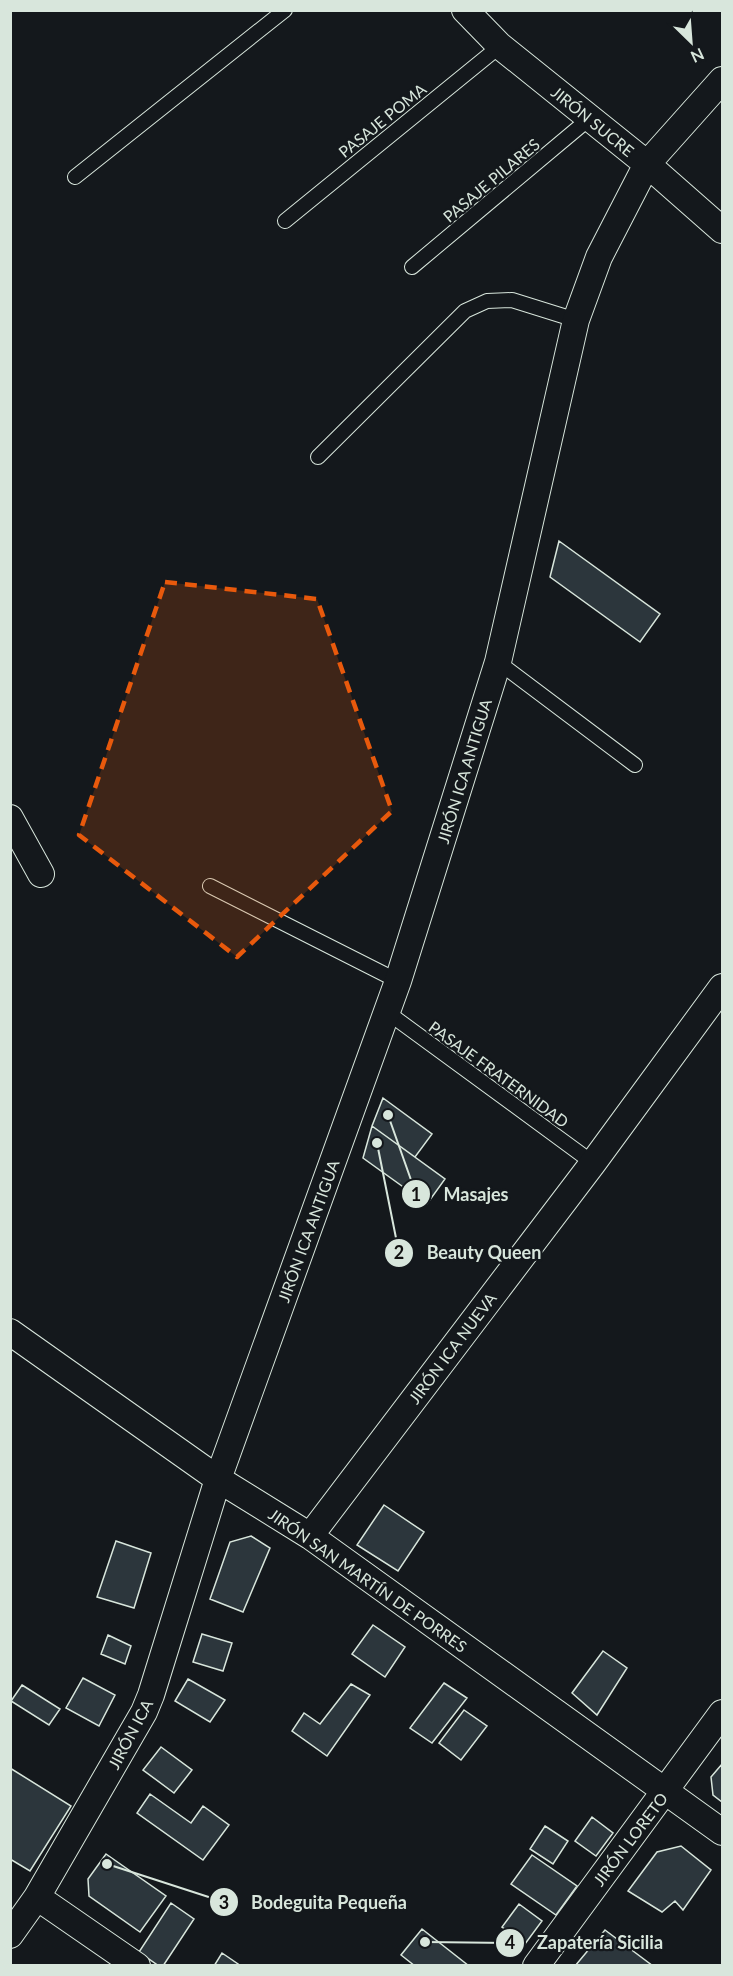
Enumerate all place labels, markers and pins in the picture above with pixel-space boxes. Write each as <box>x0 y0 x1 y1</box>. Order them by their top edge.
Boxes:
callout: Masajes <box>401 1176 520 1212</box>
callout: Beauty Queen <box>384 1235 554 1271</box>
callout: Bodeguita Pequeña <box>209 1884 419 1920</box>
callout: Zapatería Sicilia <box>495 1925 675 1961</box>

